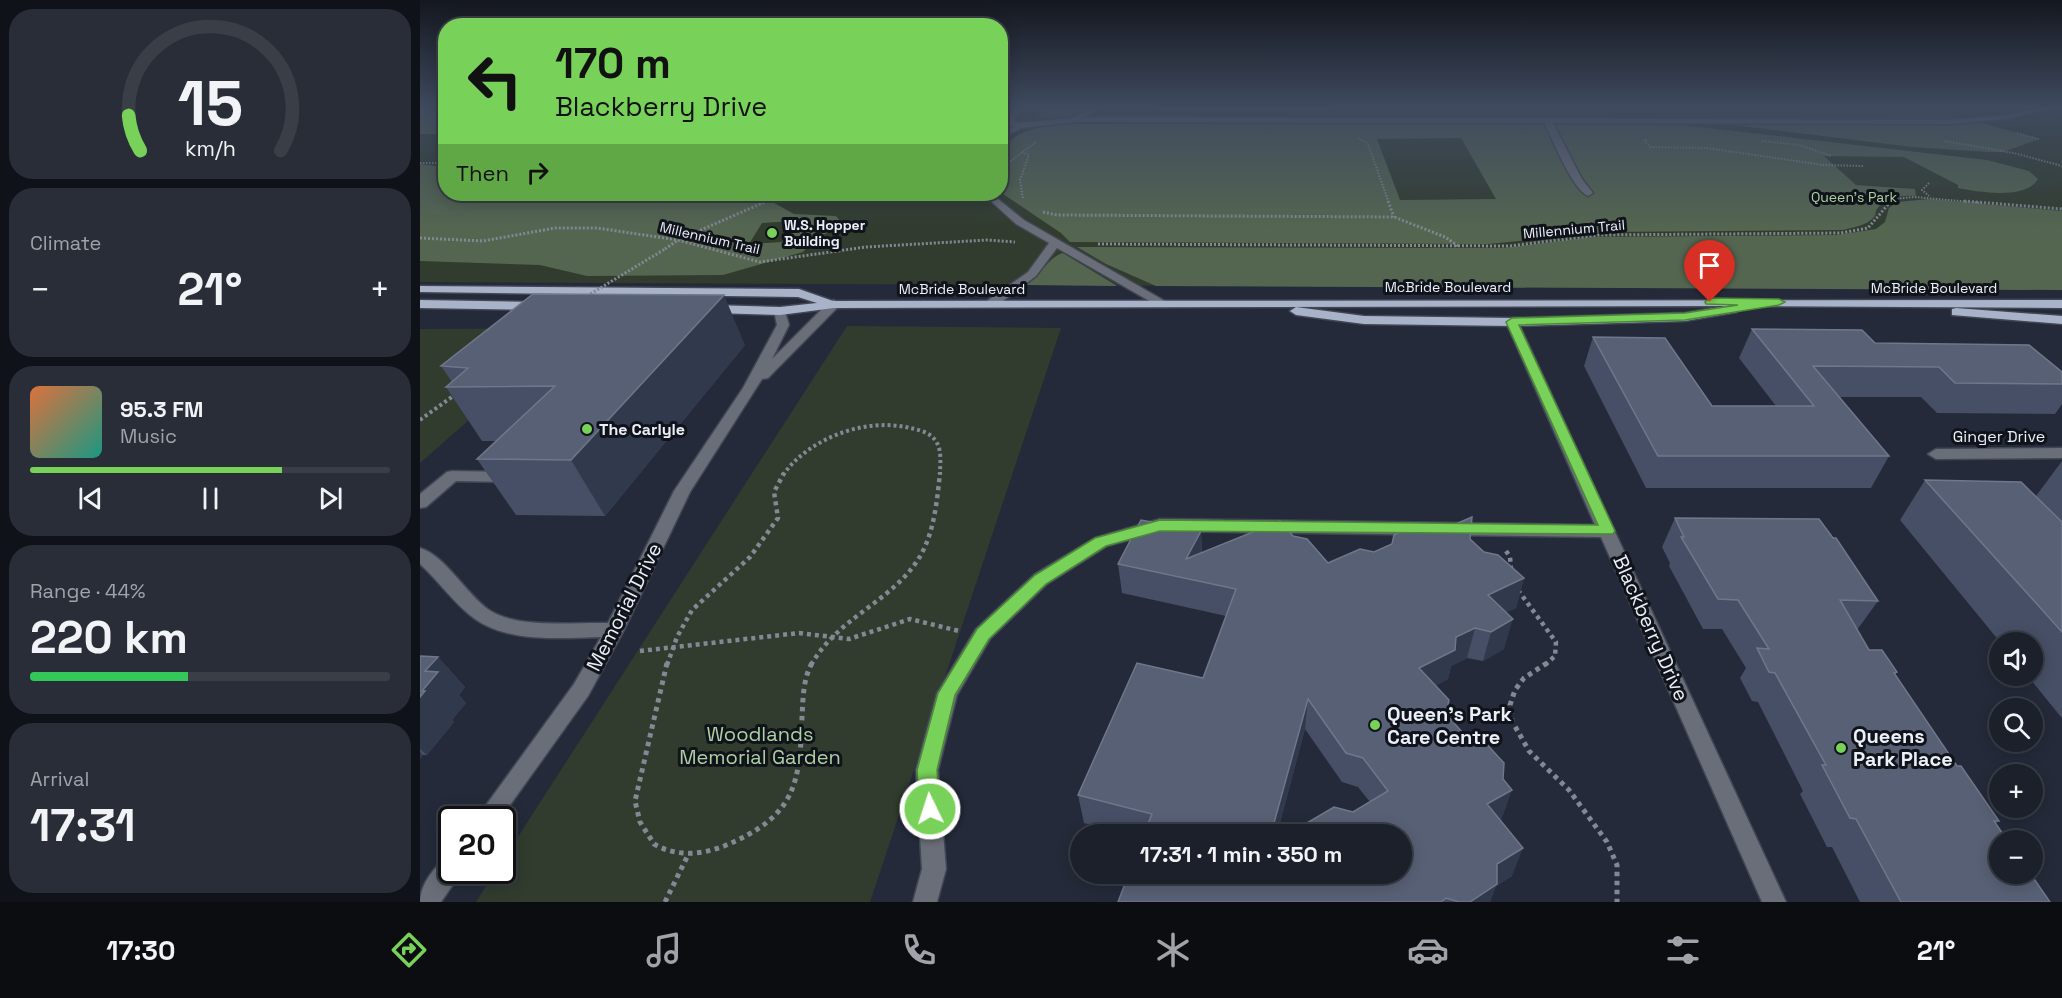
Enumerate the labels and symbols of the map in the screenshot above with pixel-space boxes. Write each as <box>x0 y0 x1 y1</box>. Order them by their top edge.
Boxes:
park label: Queen's Park <box>1811 188 1898 206</box>
place label: W.S. Hopper Building <box>784 216 866 250</box>
street label: Millennium Trail <box>1522 216 1626 242</box>
street label: Millennium Trail <box>658 218 762 258</box>
marker: W.S. Hopper Building <box>765 226 779 240</box>
pin <box>1684 240 1735 302</box>
street label: McBride Boulevard <box>1385 278 1511 296</box>
street label: McBride Boulevard <box>1871 279 1997 297</box>
street label: McBride Boulevard <box>899 280 1025 298</box>
place label: The Carlyle <box>599 419 685 440</box>
marker: The Carlyle <box>580 422 594 436</box>
street label: Ginger Drive <box>1953 426 2045 447</box>
street label: Memorial Drive <box>581 538 667 676</box>
street label: Blackberry Drive <box>1607 551 1695 705</box>
place label: Queen's Park Care Centre <box>1387 701 1512 750</box>
marker: Queen's Park Care Centre <box>1368 718 1382 732</box>
park label: Woodlands Memorial Garden <box>679 721 841 770</box>
place label: Queens Park Place <box>1853 723 1953 772</box>
marker: Queens Park Place <box>1834 741 1848 755</box>
position arrow <box>898 777 962 841</box>
speed limit sign: 20 <box>438 806 516 884</box>

